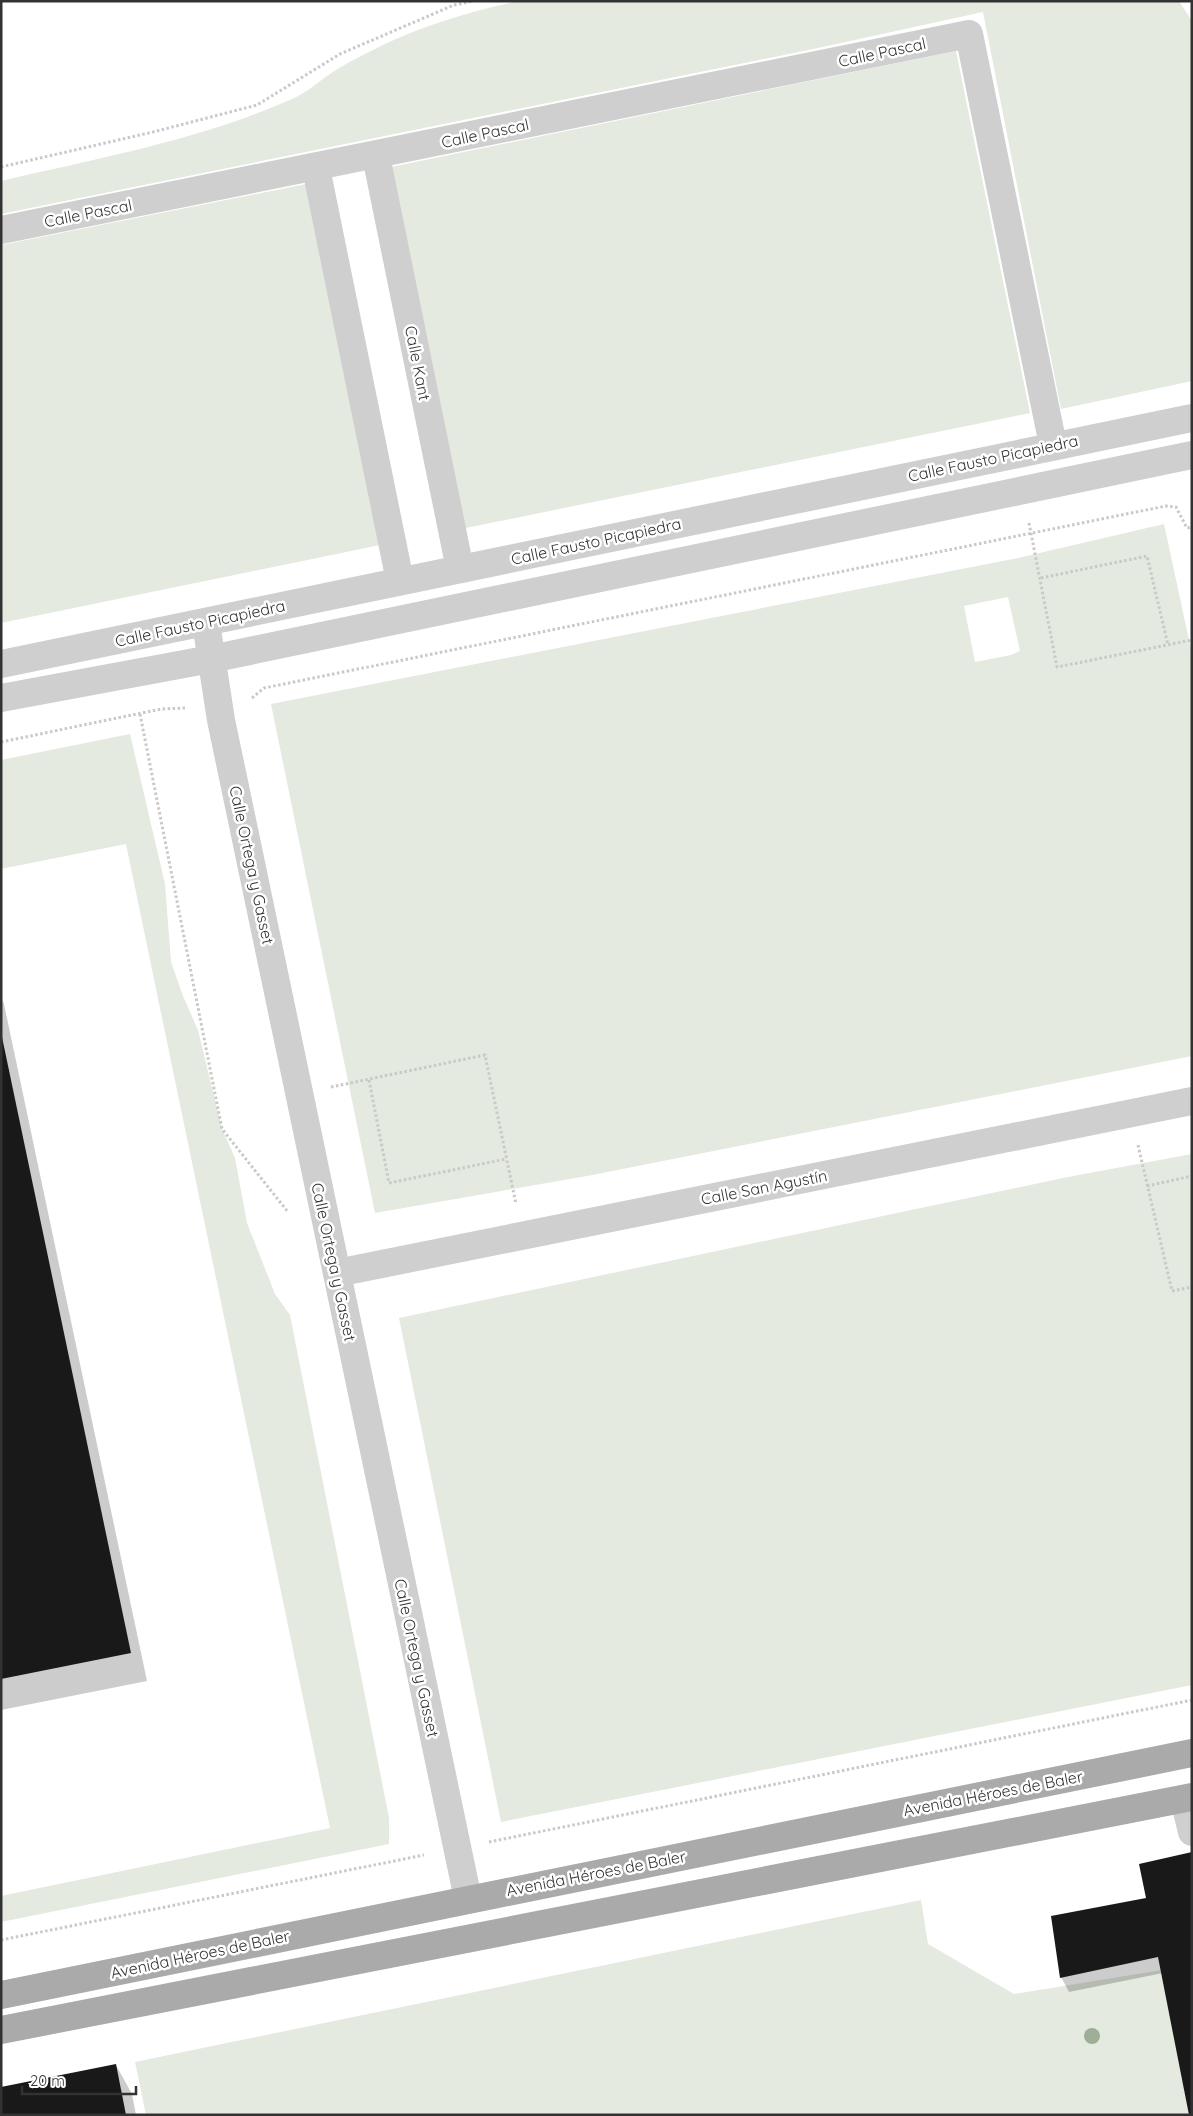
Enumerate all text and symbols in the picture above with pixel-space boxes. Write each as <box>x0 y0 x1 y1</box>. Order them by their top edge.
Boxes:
street label: Calle Pascal <box>836 33 928 71</box>
street label: Calle Pascal <box>439 114 531 152</box>
street label: Calle Pascal <box>42 195 134 231</box>
street label: Calle Kant <box>401 324 435 402</box>
street label: Calle Fausto Picapiedra <box>906 430 1080 486</box>
street label: Calle Fausto Picapiedra <box>509 513 683 569</box>
street label: Calle Fausto Picapiedra <box>113 595 287 651</box>
street label: Calle Ortega y Gasset <box>225 784 279 946</box>
street label: Calle San Agustín <box>699 1165 829 1209</box>
street label: Calle Ortega y Gasset <box>307 1181 361 1343</box>
street label: Calle Ortega y Gasset <box>390 1577 444 1739</box>
street label: Avenida Héroes de Baler <box>901 1766 1085 1820</box>
street label: Avenida Héroes de Baler <box>504 1846 688 1900</box>
street label: Avenida Héroes de Baler <box>109 1925 291 1983</box>
scale bar <box>22 2064 136 2096</box>
text: 20 m <box>30 2071 65 2090</box>

